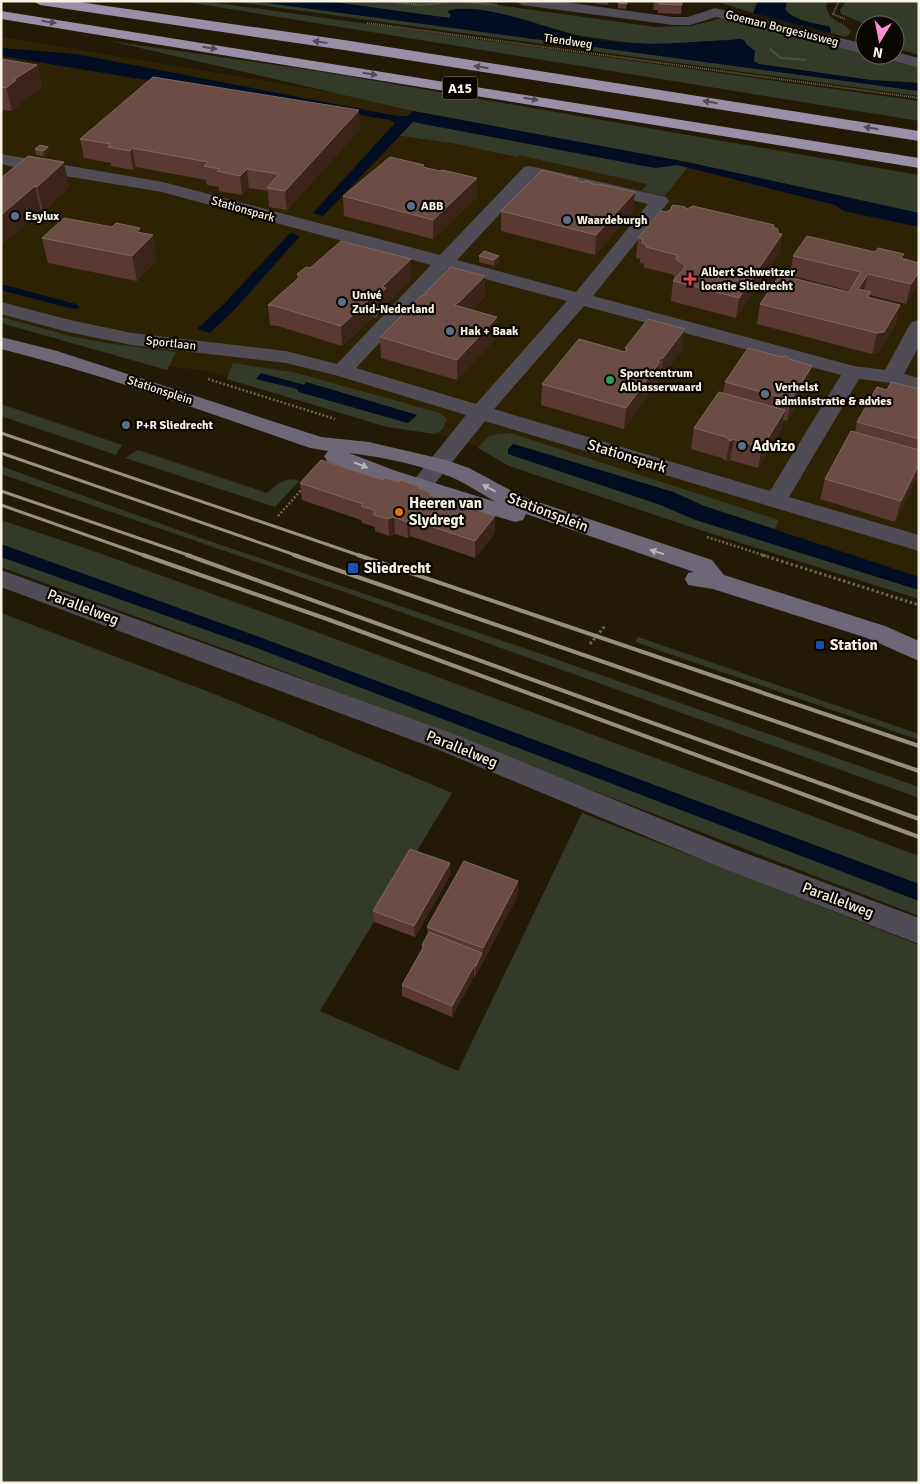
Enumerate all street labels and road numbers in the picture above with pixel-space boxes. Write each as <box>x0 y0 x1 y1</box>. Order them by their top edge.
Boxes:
street label: Goeman Borgesiusweg <box>724 7 840 50</box>
street label: Tiendweg <box>543 31 593 52</box>
road number: A15 <box>442 76 478 100</box>
street label: Stationspark <box>209 193 276 226</box>
street label: Sportlaan <box>145 333 197 354</box>
street label: Stationsplein <box>125 373 194 408</box>
street label: Stationspark <box>585 435 669 477</box>
street label: Stationsplein <box>505 488 591 536</box>
street label: Parallelweg <box>45 585 121 629</box>
street label: Parallelweg <box>424 727 500 771</box>
street label: Parallelweg <box>800 878 876 922</box>

